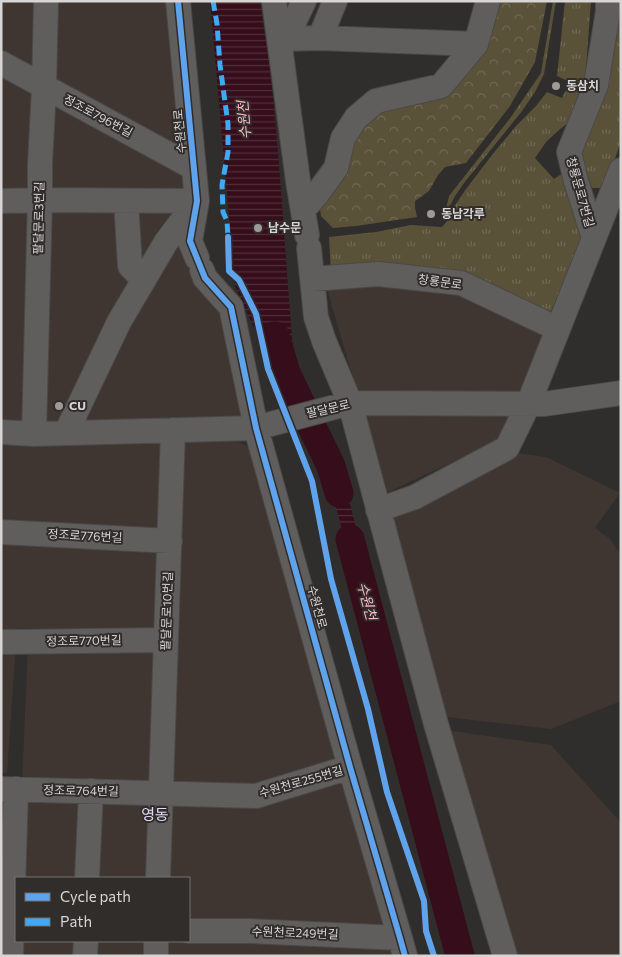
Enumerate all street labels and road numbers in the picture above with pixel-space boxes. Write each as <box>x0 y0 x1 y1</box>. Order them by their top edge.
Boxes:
street label: 정조로796번길 <box>62 91 135 139</box>
street label: 수원천로 <box>170 108 188 154</box>
street label: 창룡문로7번길 <box>564 155 598 229</box>
street label: 팔달문로3번길 <box>30 181 46 255</box>
street label: 창룡문로 <box>417 271 463 291</box>
street label: 팔달문로 <box>305 396 351 420</box>
street label: 정조로776번길 <box>47 526 123 544</box>
street label: 팔달문로10번길 <box>158 571 174 651</box>
street label: 수원천로 <box>305 584 330 630</box>
street label: 정조로770번길 <box>46 632 122 648</box>
street label: 수원천로255번길 <box>257 762 344 800</box>
street label: 정조로764번길 <box>43 782 119 798</box>
street label: 수원천로249번길 <box>251 923 339 941</box>

